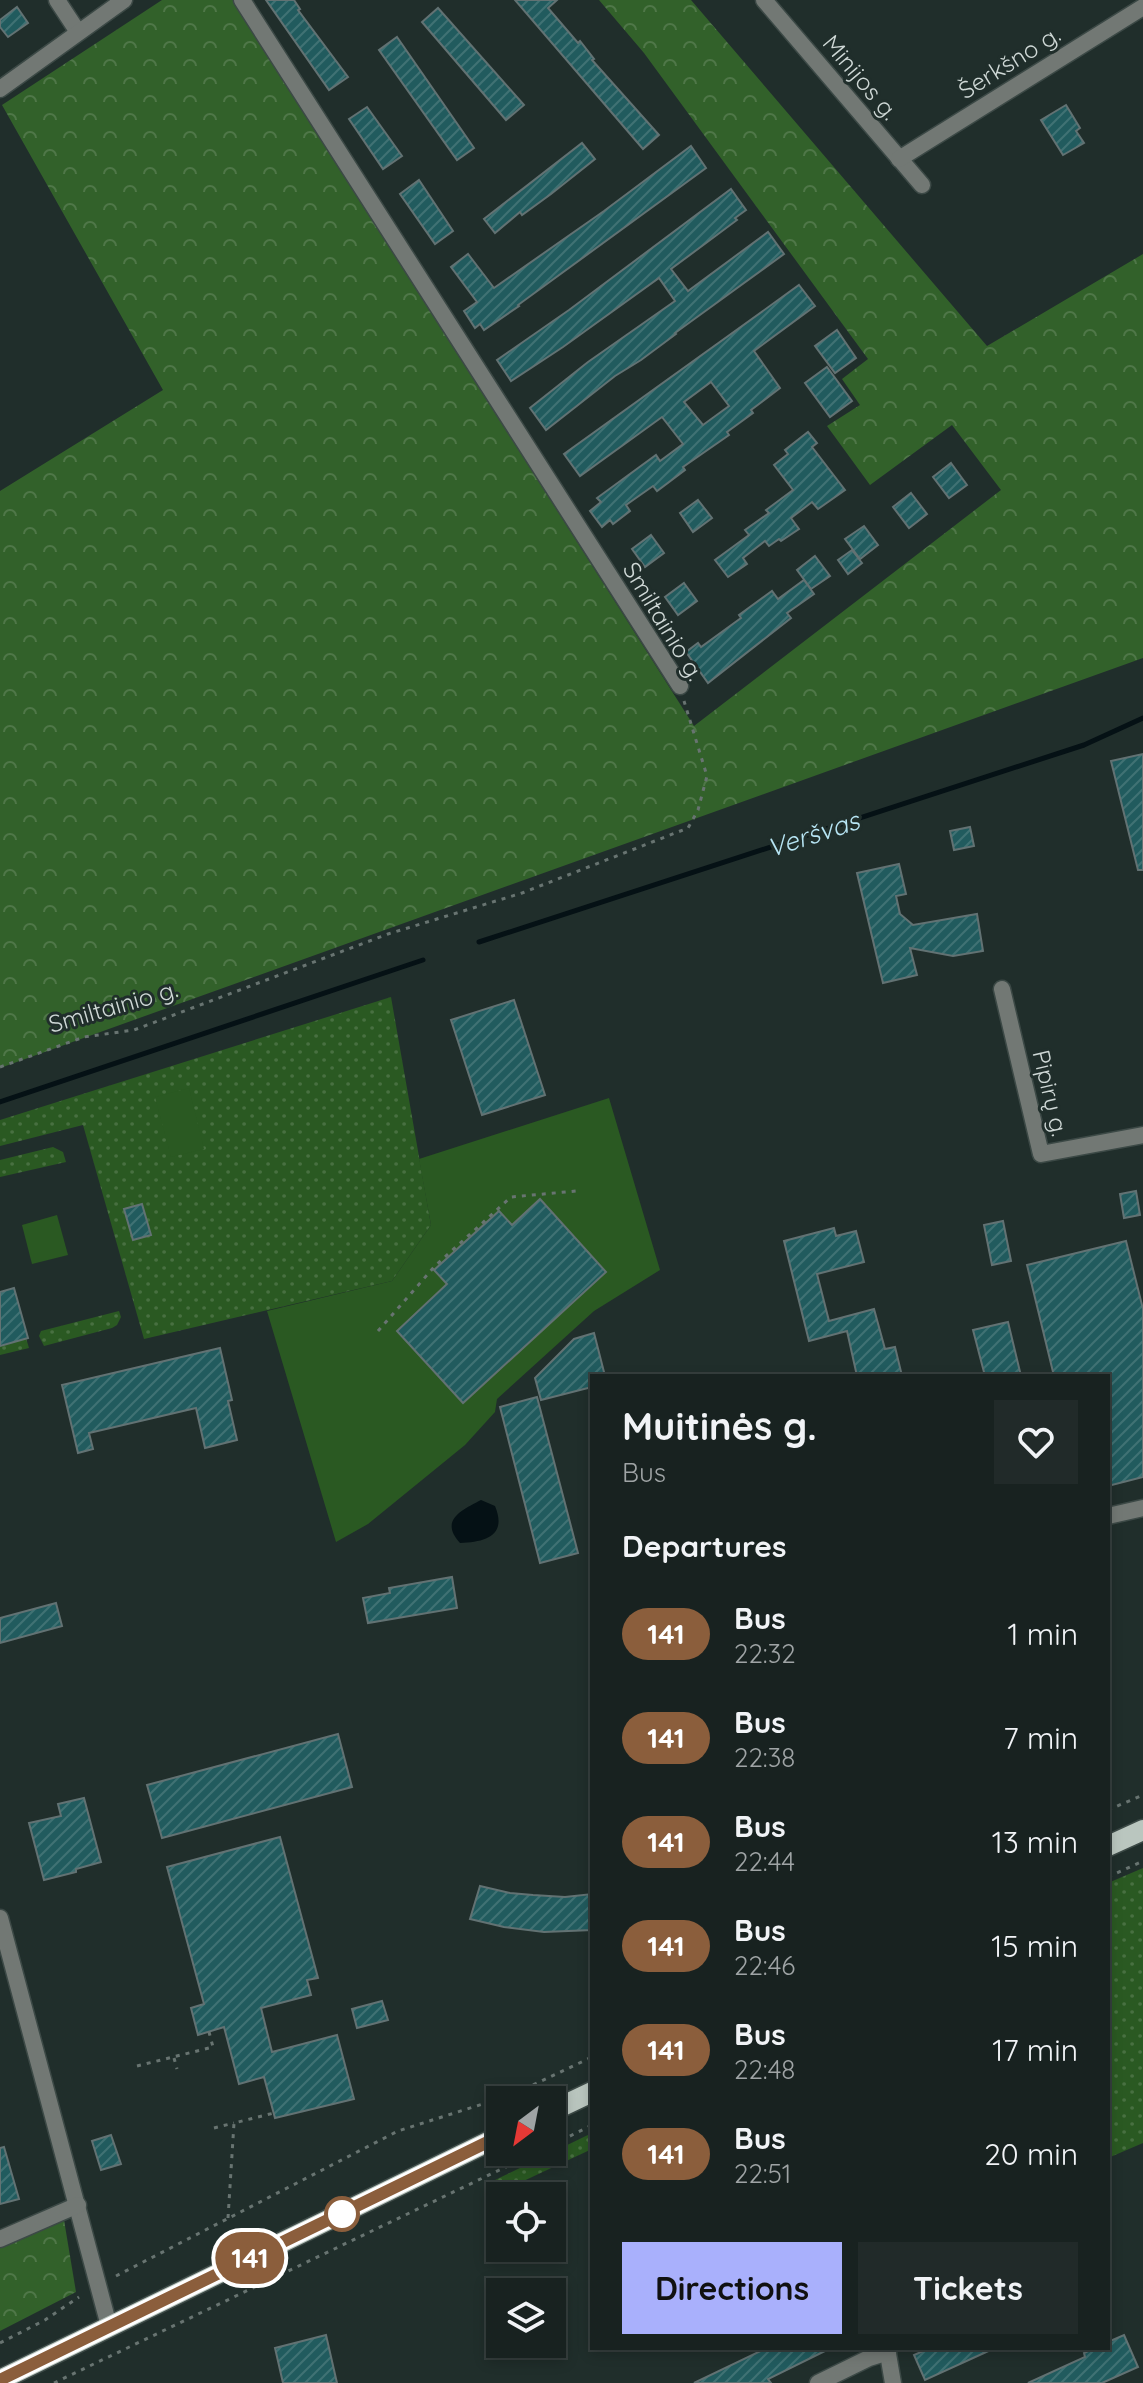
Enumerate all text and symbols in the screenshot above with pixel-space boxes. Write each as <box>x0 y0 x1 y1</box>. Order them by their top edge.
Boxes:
street label: Šerkšno g. <box>952 19 1066 105</box>
street label: Minijos g. <box>817 28 905 126</box>
street label: Smiltainio g. <box>617 556 711 686</box>
water label: Veršvas <box>763 803 865 864</box>
street label: Smiltainio g. <box>45 973 181 1039</box>
street label: Pipirų g. <box>1026 1047 1076 1139</box>
button: heart <box>994 1400 1078 1484</box>
text: Muitinės g. <box>622 1402 817 1450</box>
text: Bus <box>622 1456 666 1489</box>
text: Departures <box>622 1527 787 1565</box>
text: Bus <box>734 1599 786 1637</box>
text: 1 min <box>1008 1615 1078 1653</box>
text: 141 <box>647 1616 685 1651</box>
text: 22:32 <box>734 1637 796 1670</box>
text: Bus <box>734 1703 786 1741</box>
text: 7 min <box>1003 1719 1078 1757</box>
text: 141 <box>647 1720 685 1755</box>
text: 22:38 <box>734 1741 795 1774</box>
text: Bus <box>734 1807 786 1845</box>
text: 13 min <box>992 1823 1078 1861</box>
text: 141 <box>647 1824 685 1859</box>
text: 22:44 <box>734 1845 795 1878</box>
text: Bus <box>734 1911 786 1949</box>
text: 15 min <box>991 1927 1078 1965</box>
text: 141 <box>647 1928 685 1963</box>
text: 22:46 <box>734 1949 795 1982</box>
text: Bus <box>734 2015 786 2053</box>
text: 17 min <box>992 2031 1078 2069</box>
text: 141 <box>647 2032 685 2067</box>
text: 22:48 <box>734 2053 795 2086</box>
north arrow <box>486 2086 566 2166</box>
map controls <box>486 2086 566 2358</box>
text: Bus <box>734 2119 786 2157</box>
text: 20 min <box>984 2135 1078 2173</box>
text: 141 <box>647 2136 685 2171</box>
text: 22:51 <box>734 2157 791 2190</box>
button: locate <box>486 2182 566 2262</box>
unlabelled marker <box>325 2197 359 2231</box>
line badge: 141 <box>204 2232 296 2284</box>
text: 141 <box>231 2240 269 2275</box>
button: Directions <box>622 2242 842 2334</box>
button: Tickets <box>858 2242 1078 2334</box>
button: layers <box>486 2278 566 2358</box>

